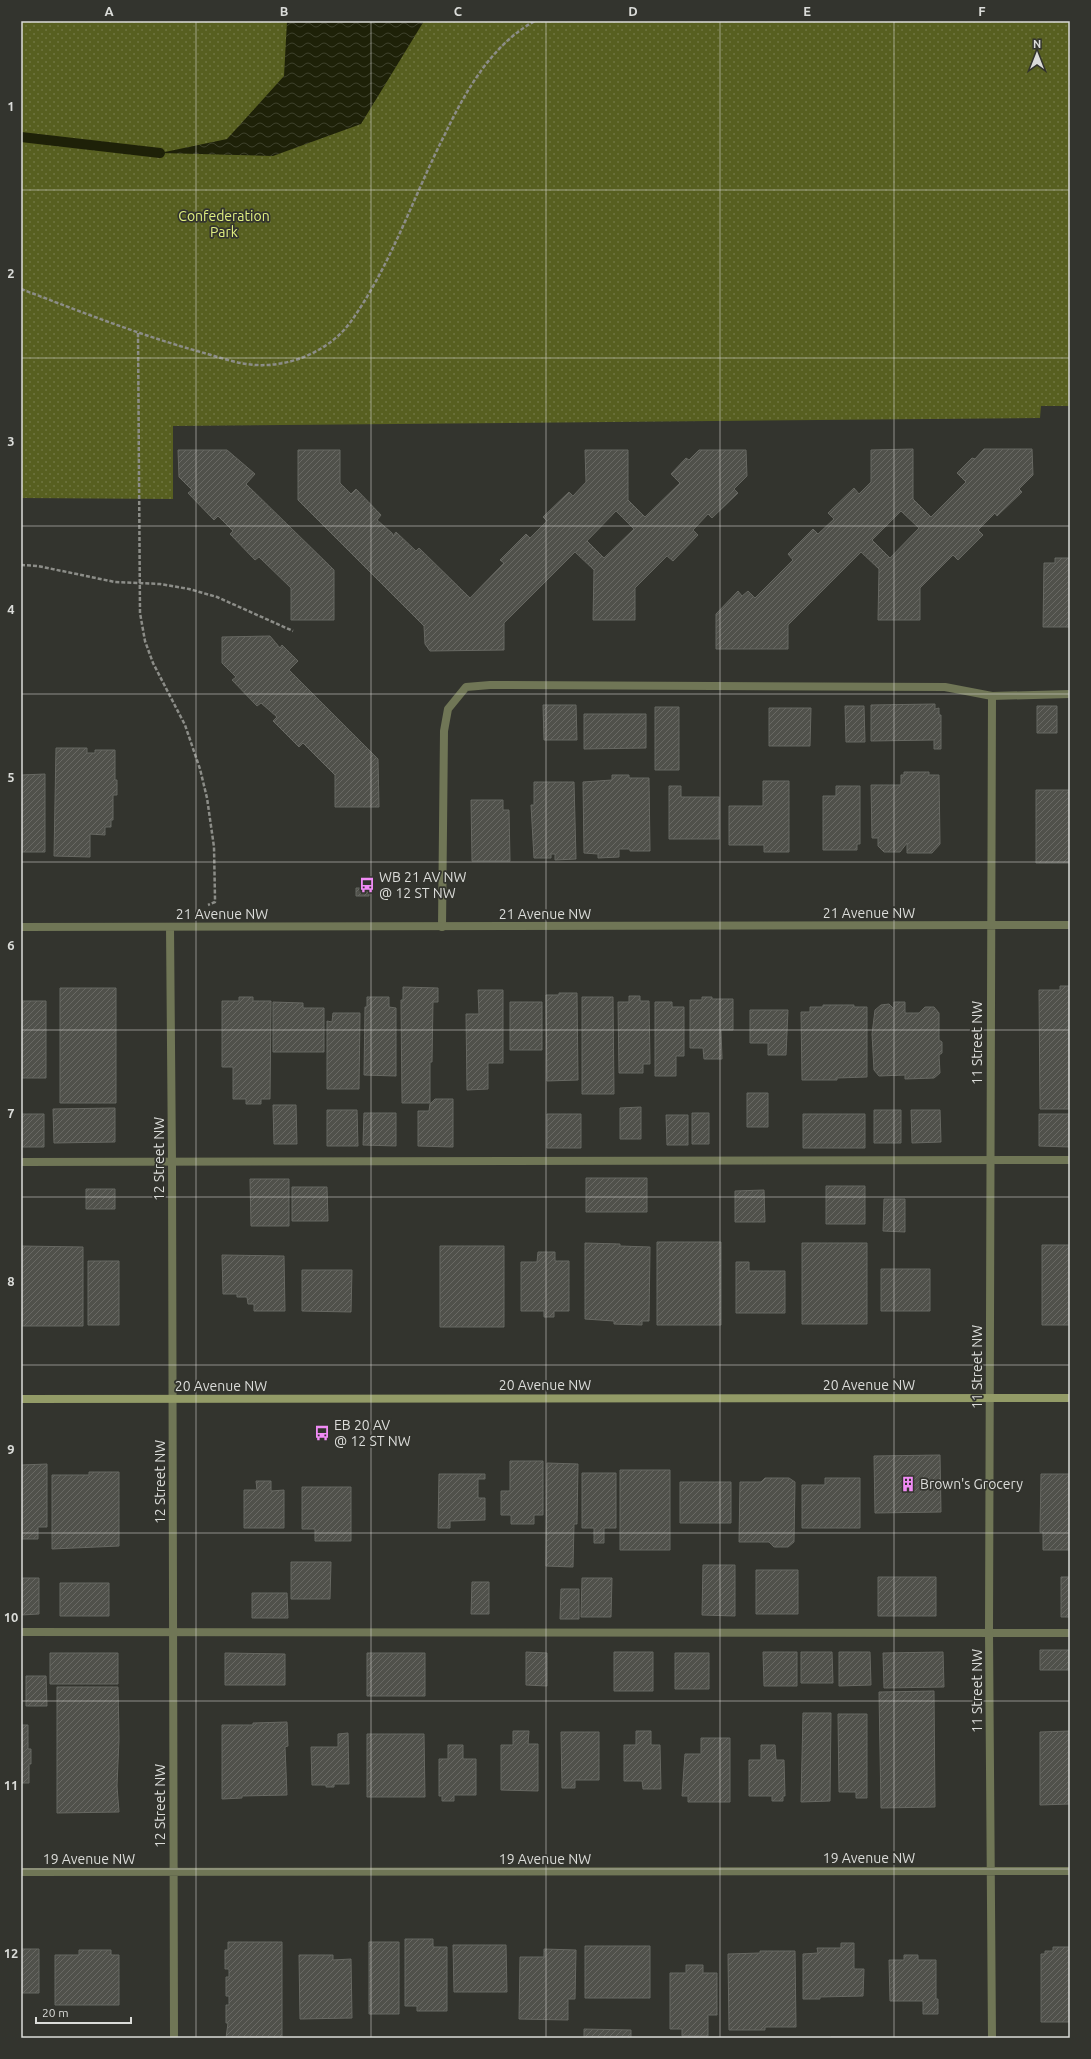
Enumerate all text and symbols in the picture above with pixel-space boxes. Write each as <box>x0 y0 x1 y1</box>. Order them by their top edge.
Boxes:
text: A <box>104 4 114 18</box>
text: B <box>280 4 289 18</box>
text: C <box>454 4 463 18</box>
text: D <box>628 4 638 18</box>
text: E <box>803 4 811 18</box>
text: F <box>978 4 986 18</box>
north arrow <box>1017 34 1057 74</box>
text: N <box>1033 38 1041 50</box>
text: 1 <box>7 99 15 113</box>
park label: Confederation Park <box>178 208 270 240</box>
text: 2 <box>7 266 15 280</box>
text: 3 <box>7 434 15 448</box>
text: 4 <box>7 602 15 616</box>
text: 5 <box>7 770 15 784</box>
place label: WB 21 AV NW @ 12 ST NW <box>379 869 466 901</box>
bus stop icon: WB 21 AV NW @ 12 ST NW <box>358 876 376 894</box>
street label: 21 Avenue NW <box>823 905 915 921</box>
street label: 21 Avenue NW <box>176 906 268 922</box>
street label: 21 Avenue NW <box>499 906 591 922</box>
text: 6 <box>7 938 15 952</box>
street label: 11 Street NW <box>969 1001 985 1085</box>
text: 7 <box>7 1106 15 1120</box>
street label: 12 Street NW <box>151 1117 167 1201</box>
text: 8 <box>7 1274 15 1288</box>
street label: 11 Street NW <box>969 1325 985 1409</box>
street label: 20 Avenue NW <box>499 1377 591 1393</box>
street label: 20 Avenue NW <box>823 1377 915 1393</box>
street label: 20 Avenue NW <box>175 1378 267 1394</box>
place label: EB 20 AV @ 12 ST NW <box>334 1417 411 1449</box>
bus stop icon: EB 20 AV @ 12 ST NW <box>313 1424 331 1442</box>
street label: 12 Street NW <box>152 1440 168 1524</box>
text: 9 <box>7 1442 15 1456</box>
building icon: Brown's Grocery <box>899 1475 917 1493</box>
place label: Brown's Grocery <box>920 1476 1023 1492</box>
text: 10 <box>4 1610 18 1624</box>
street label: 11 Street NW <box>969 1649 985 1733</box>
street label: 12 Street NW <box>152 1764 168 1848</box>
text: 11 <box>4 1778 18 1792</box>
street label: 19 Avenue NW <box>823 1850 915 1866</box>
street label: 19 Avenue NW <box>43 1851 135 1867</box>
street label: 19 Avenue NW <box>499 1851 591 1867</box>
text: 12 <box>4 1946 18 1960</box>
scale bar <box>36 1999 131 2025</box>
text: 20 m <box>42 2006 69 2019</box>

